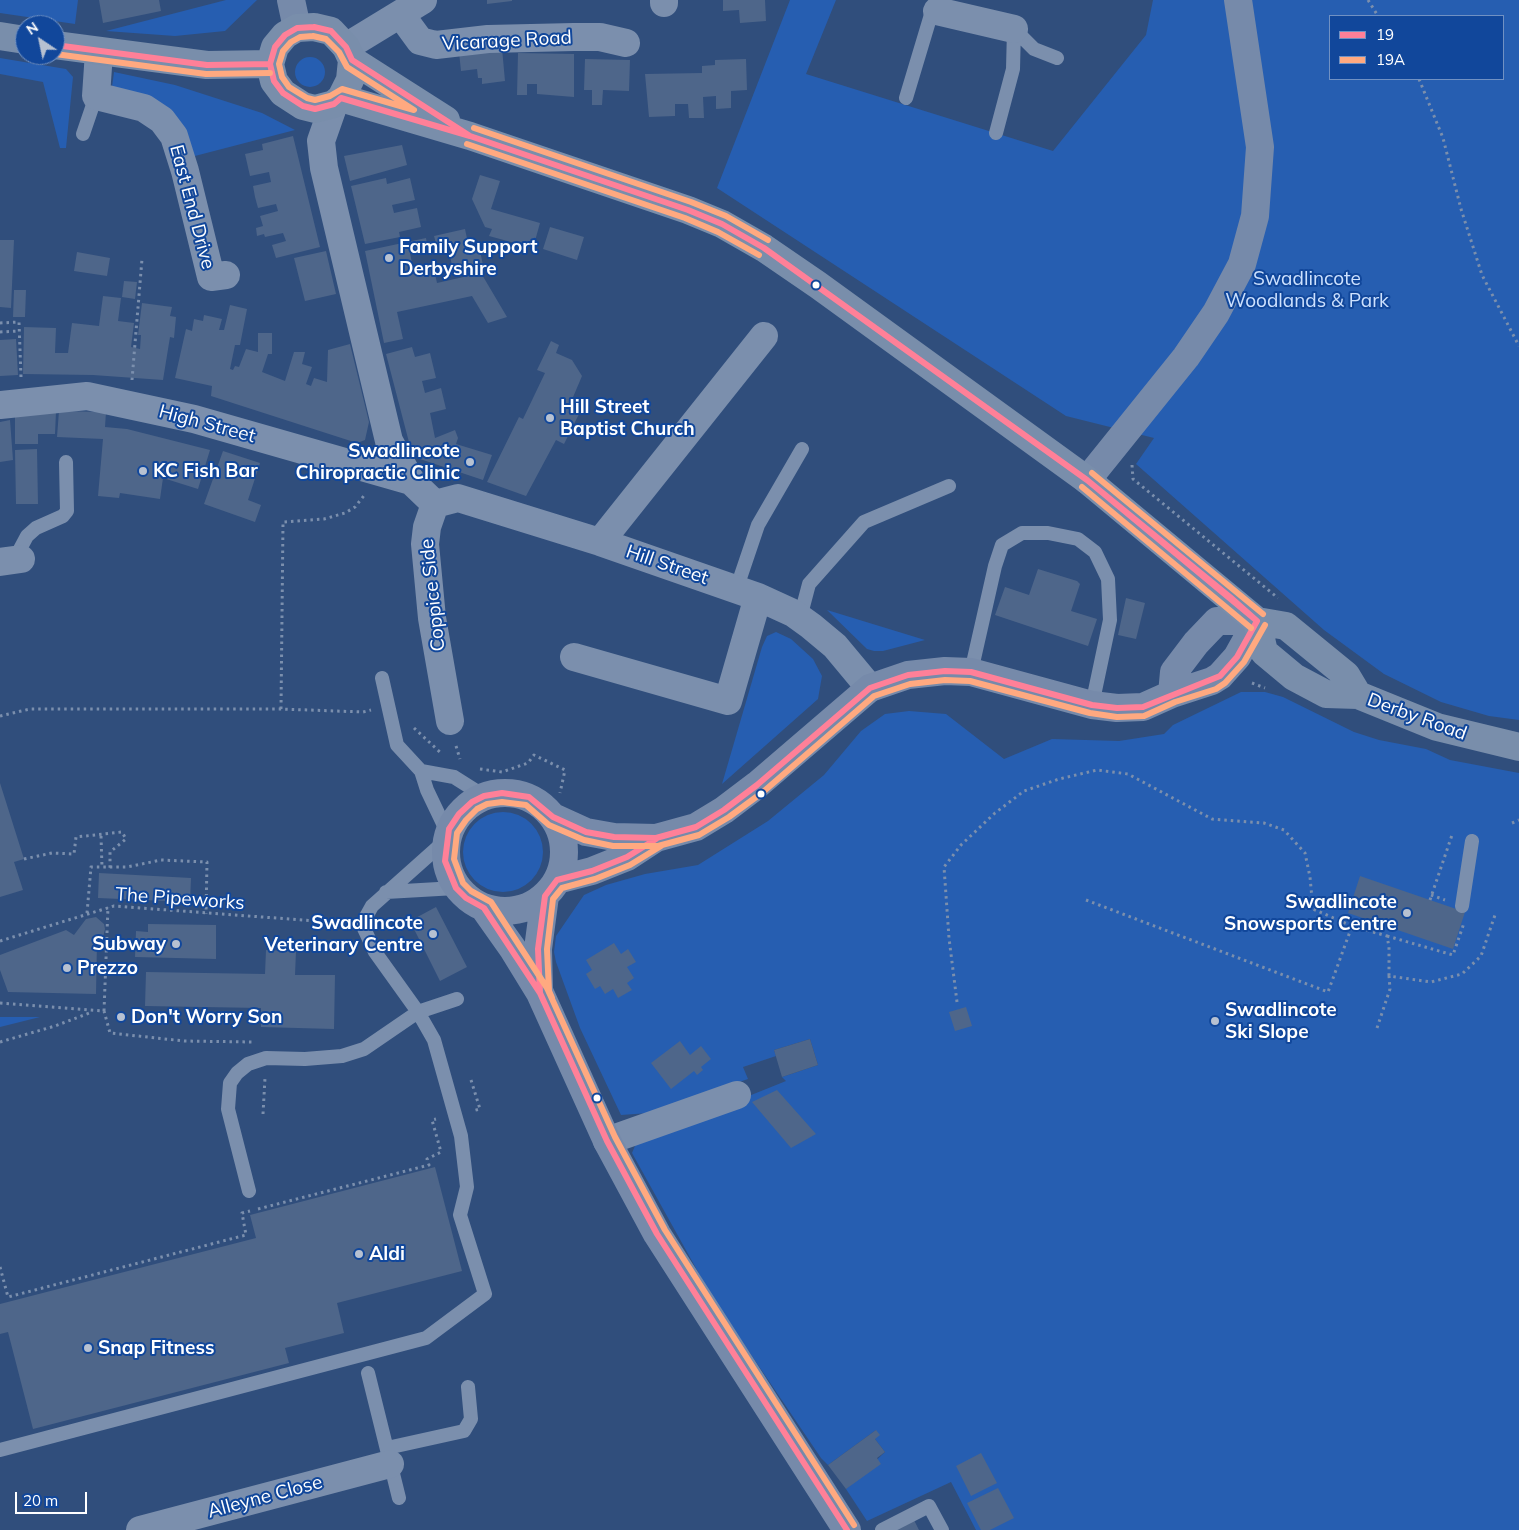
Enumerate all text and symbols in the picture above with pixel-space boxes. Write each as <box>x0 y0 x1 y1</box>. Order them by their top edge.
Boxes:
north arrow <box>15 15 65 65</box>
legend <box>1329 15 1504 80</box>
text: N <box>23 18 42 39</box>
text: 19 <box>1376 25 1394 44</box>
street label: Vicarage Road <box>441 26 573 56</box>
text: 19A <box>1376 50 1405 69</box>
street label: East End Drive <box>164 142 220 272</box>
place label: Family Support Derbyshire <box>399 236 537 280</box>
marker: Family Support Derbyshire <box>383 252 395 264</box>
park label: Swadlincote Woodlands & Park <box>1225 268 1389 312</box>
unlabelled marker <box>811 280 821 290</box>
place label: Hill Street Baptist Church <box>560 396 695 440</box>
street label: High Street <box>156 400 258 448</box>
marker: Hill Street Baptist Church <box>544 412 556 424</box>
place label: Swadlincote Chiropractic Clinic <box>296 440 460 484</box>
marker: Swadlincote Chiropractic Clinic <box>464 456 476 468</box>
place label: KC Fish Bar <box>153 460 258 482</box>
marker: KC Fish Bar <box>137 465 149 477</box>
street label: Coppice Side <box>416 538 450 652</box>
street label: Hill Street <box>623 540 711 590</box>
street label: Derby Road <box>1364 688 1470 746</box>
unlabelled marker <box>756 789 766 799</box>
street label: The Pipeworks <box>115 883 245 915</box>
place label: Swadlincote Snowsports Centre <box>1224 891 1397 935</box>
marker: Swadlincote Snowsports Centre <box>1401 907 1413 919</box>
place label: Swadlincote Veterinary Centre <box>264 912 423 956</box>
marker: Swadlincote Veterinary Centre <box>427 928 439 940</box>
place label: Subway <box>92 933 166 955</box>
marker: Subway <box>170 938 182 950</box>
place label: Prezzo <box>77 957 138 979</box>
marker: Prezzo <box>61 962 73 974</box>
place label: Swadlincote Ski Slope <box>1225 999 1337 1043</box>
place label: Don't Worry Son <box>131 1006 283 1028</box>
marker: Don't Worry Son <box>115 1011 127 1023</box>
marker: Swadlincote Ski Slope <box>1209 1015 1221 1027</box>
unlabelled marker <box>592 1093 602 1103</box>
place label: Aldi <box>369 1243 405 1265</box>
marker: Aldi <box>353 1248 365 1260</box>
place label: Snap Fitness <box>98 1337 214 1359</box>
marker: Snap Fitness <box>82 1342 94 1354</box>
street label: Alleyne Close <box>205 1471 325 1523</box>
scale bar <box>18 1482 90 1514</box>
text: 20 m <box>23 1491 58 1510</box>

